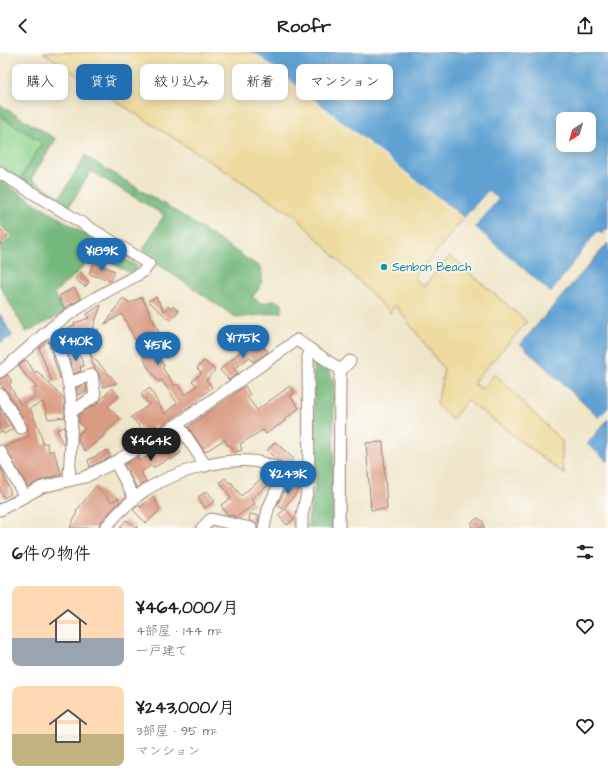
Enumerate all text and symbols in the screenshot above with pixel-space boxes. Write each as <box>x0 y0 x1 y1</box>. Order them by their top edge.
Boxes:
text: Roofr <box>277 14 331 39</box>
icon: back <box>12 15 34 37</box>
icon: share <box>574 15 596 37</box>
chip: 購入 <box>12 64 68 100</box>
chip: 賃貸 <box>76 64 132 100</box>
chip: 絞り込み <box>140 64 224 100</box>
chip: 新着 <box>232 64 288 100</box>
chip: マンション <box>296 64 393 100</box>
north arrow <box>556 112 596 152</box>
map controls <box>556 112 596 152</box>
pin: ¥189K <box>74 238 130 272</box>
text: ¥189K <box>86 242 118 260</box>
place label: Senbon Beach <box>392 259 471 276</box>
marker: Senbon Beach <box>379 262 389 272</box>
pin: ¥175K <box>215 325 271 359</box>
pin: ¥410K <box>48 328 104 362</box>
text: ¥175K <box>226 329 260 347</box>
text: ¥410K <box>59 332 93 350</box>
pin: ¥151K <box>130 332 186 366</box>
text: ¥151K <box>144 336 172 354</box>
pin: ¥464K <box>123 428 179 462</box>
text: ¥464K <box>131 432 171 450</box>
pin: ¥243K <box>260 461 316 495</box>
text: ¥243K <box>269 465 307 483</box>
icon: filters <box>574 541 596 563</box>
text: 6件の物件 <box>12 542 91 566</box>
text: ¥464,000/月 <box>136 596 239 620</box>
icon: home <box>44 602 92 650</box>
icon: heart <box>574 615 596 637</box>
text: 4部屋 · 144 m² <box>136 622 223 640</box>
text: 一戸建て <box>136 642 188 660</box>
text: ¥243,000/月 <box>136 696 235 720</box>
icon: home <box>44 702 92 750</box>
icon: heart <box>574 715 596 737</box>
text: 3部屋 · 95 m² <box>136 722 218 740</box>
text: マンション <box>136 742 200 760</box>

